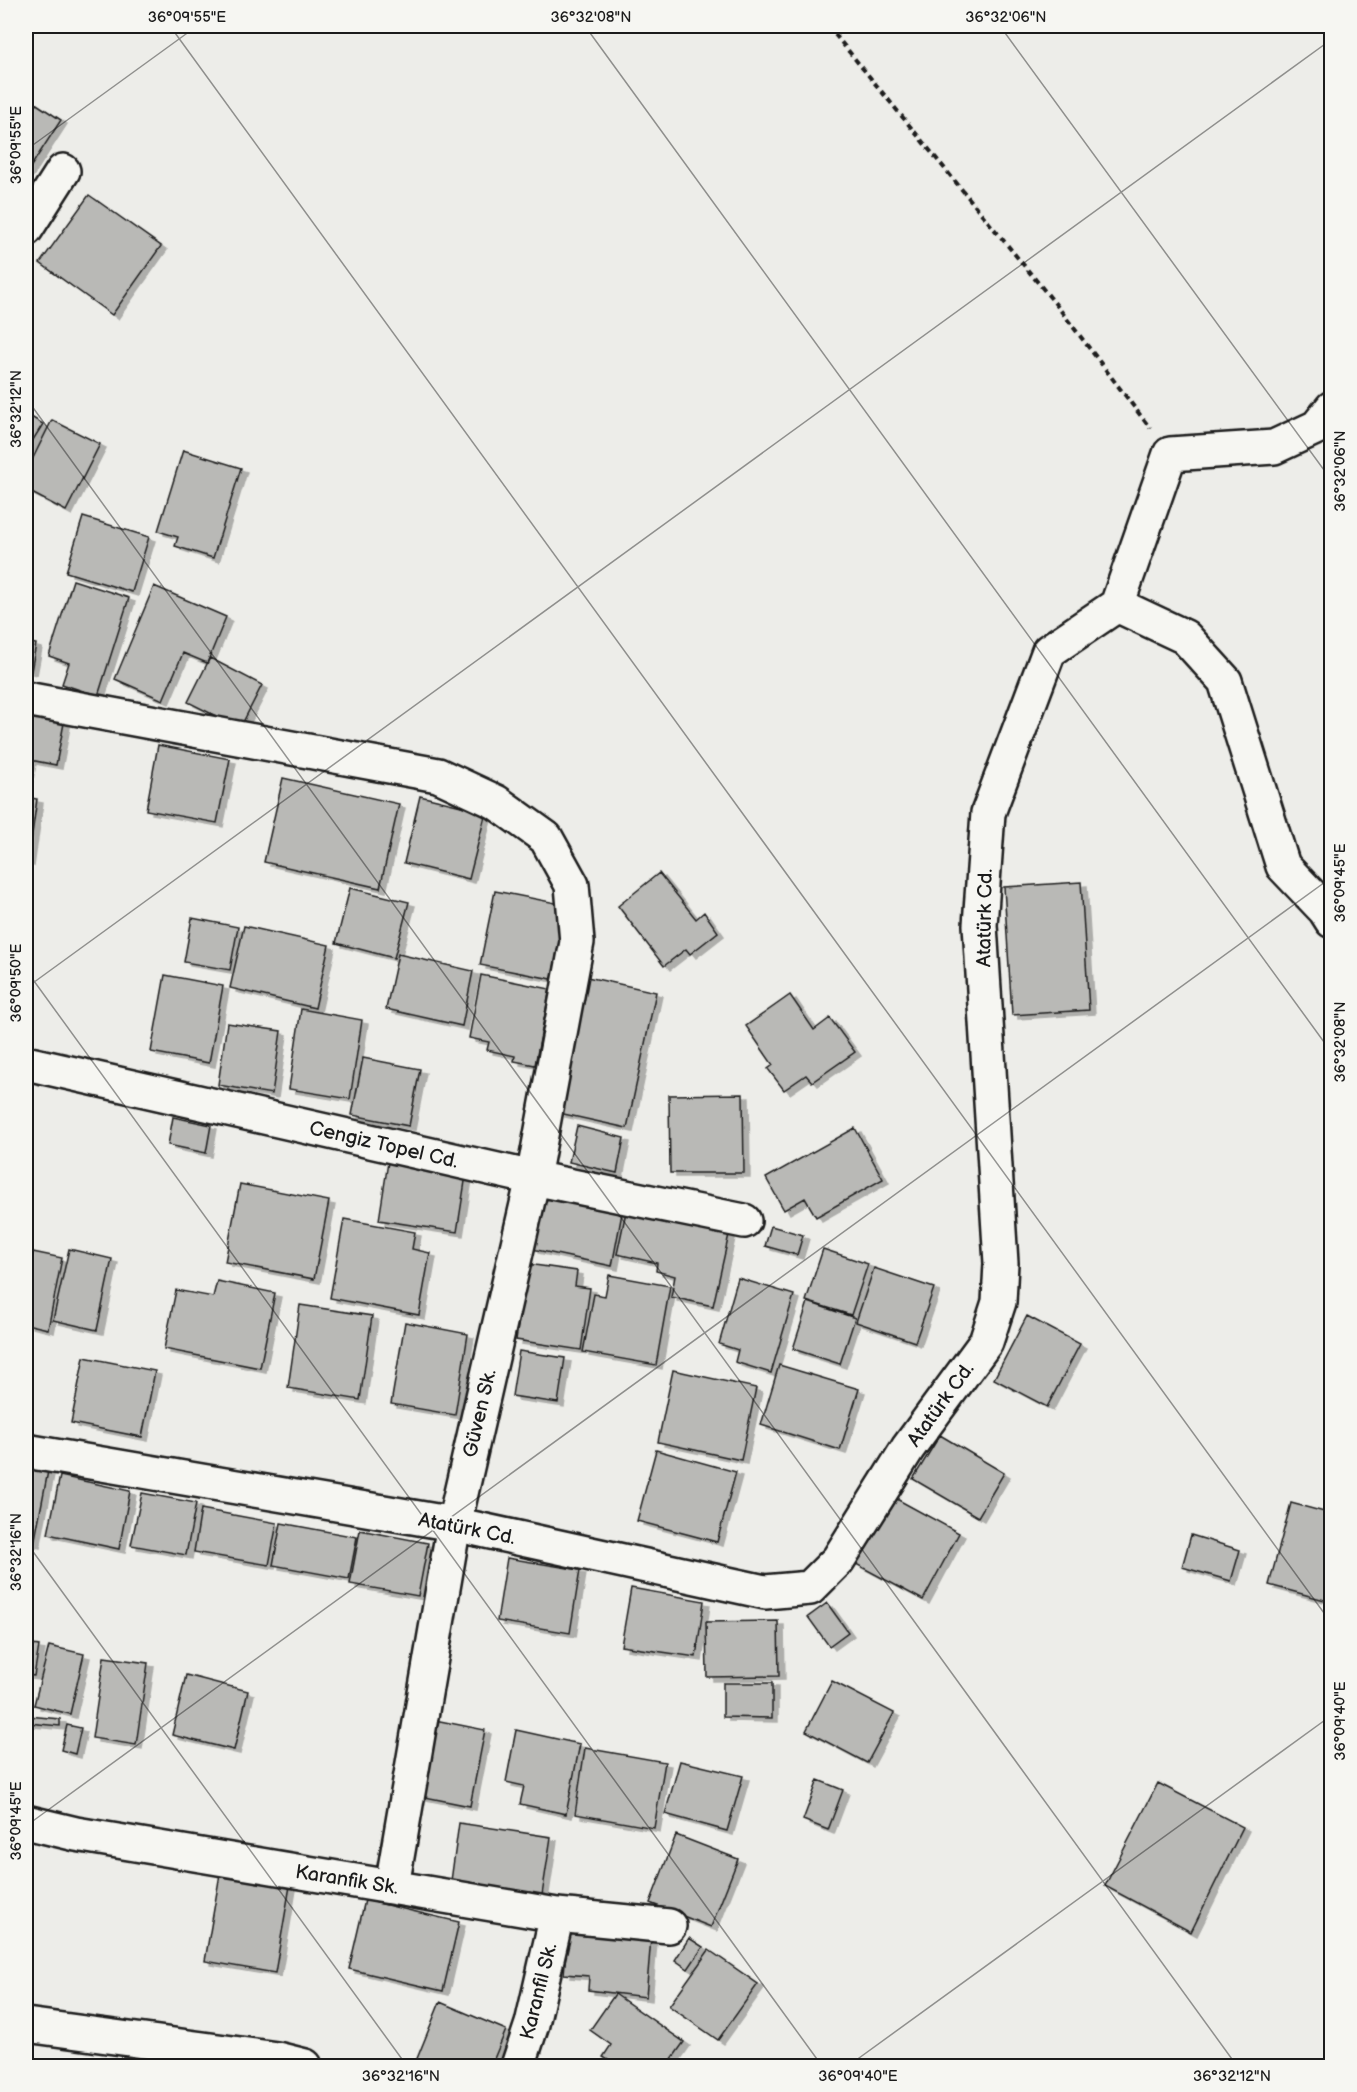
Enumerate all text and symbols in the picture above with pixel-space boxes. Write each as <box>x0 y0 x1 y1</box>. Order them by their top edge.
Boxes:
text: 36°09'55"E <box>148 8 226 27</box>
text: 36°32'08"N <box>551 8 631 27</box>
text: 36°32'06"N <box>965 8 1047 27</box>
text: 36°09'55"E <box>7 106 26 184</box>
text: 36°32'12"N <box>7 370 26 448</box>
text: 36°32'06"N <box>1331 430 1350 512</box>
text: 36°09'45"E <box>1331 843 1350 923</box>
street label: Atatürk Cd. <box>972 869 998 967</box>
text: 36°09'50"E <box>7 944 26 1022</box>
text: 36°32'08"N <box>1331 1002 1350 1082</box>
street label: Cengiz Topel Cd. <box>307 1116 461 1174</box>
street label: Atatürk Cd. <box>902 1358 979 1451</box>
street label: Güven Sk. <box>458 1367 502 1460</box>
street label: Atatürk Cd. <box>416 1508 517 1550</box>
text: 36°32'16"N <box>7 1513 26 1591</box>
text: 36°09'40"E <box>1331 1681 1350 1761</box>
text: 36°09'45"E <box>7 1781 26 1861</box>
street label: Karanfik Sk. <box>294 1860 400 1900</box>
street label: Karanfil Sk. <box>515 1940 563 2042</box>
text: 36°32'16"N <box>362 2067 440 2086</box>
text: 36°09'40"E <box>818 2067 898 2086</box>
text: 36°32'12"N <box>1193 2067 1271 2086</box>

